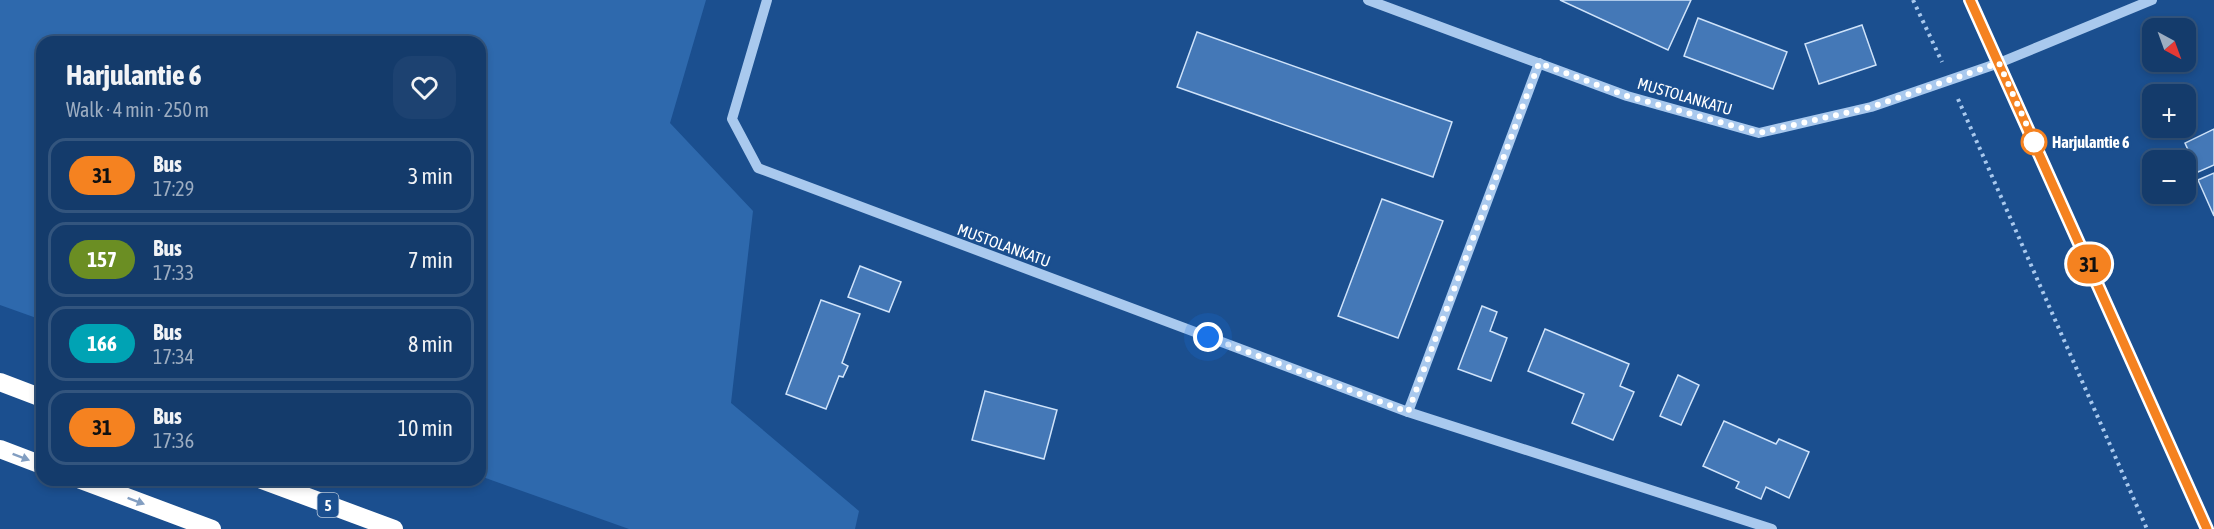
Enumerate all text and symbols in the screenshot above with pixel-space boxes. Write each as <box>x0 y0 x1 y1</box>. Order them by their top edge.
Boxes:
north arrow <box>2142 18 2196 72</box>
map controls <box>2142 18 2196 204</box>
button: heart <box>393 56 456 119</box>
text: Harjulantie 6 <box>66 59 202 91</box>
street label: MUSTOLANKATU <box>1635 74 1735 118</box>
button: + <box>2142 84 2196 138</box>
text: Walk · 4 min · 250 m <box>66 98 209 121</box>
marker: Harjulantie 6 <box>2021 129 2047 155</box>
place label: Harjulantie 6 <box>2052 133 2130 151</box>
button: − <box>2142 150 2196 204</box>
text: Bus <box>153 151 182 177</box>
text: 31 <box>92 163 112 187</box>
text: 3 min <box>408 163 453 189</box>
text: 17:29 <box>153 177 194 200</box>
street label: MUSTOLANKATU <box>955 220 1053 270</box>
text: Bus <box>153 235 182 261</box>
line badge: 31 <box>2062 244 2116 284</box>
text: 157 <box>87 247 117 271</box>
text: 7 min <box>408 247 453 273</box>
text: 31 <box>2079 252 2099 276</box>
text: 17:33 <box>153 261 194 284</box>
text: Bus <box>153 319 182 345</box>
your location <box>1193 322 1223 352</box>
text: 166 <box>87 331 117 355</box>
text: 8 min <box>408 331 453 357</box>
text: 17:34 <box>153 345 194 368</box>
text: Bus <box>153 403 182 429</box>
text: 31 <box>92 415 112 439</box>
text: 10 min <box>398 415 453 441</box>
text: 17:36 <box>153 429 194 452</box>
one-way arrow <box>12 453 30 463</box>
road number: 5 <box>318 493 338 517</box>
one-way arrow <box>127 496 145 506</box>

